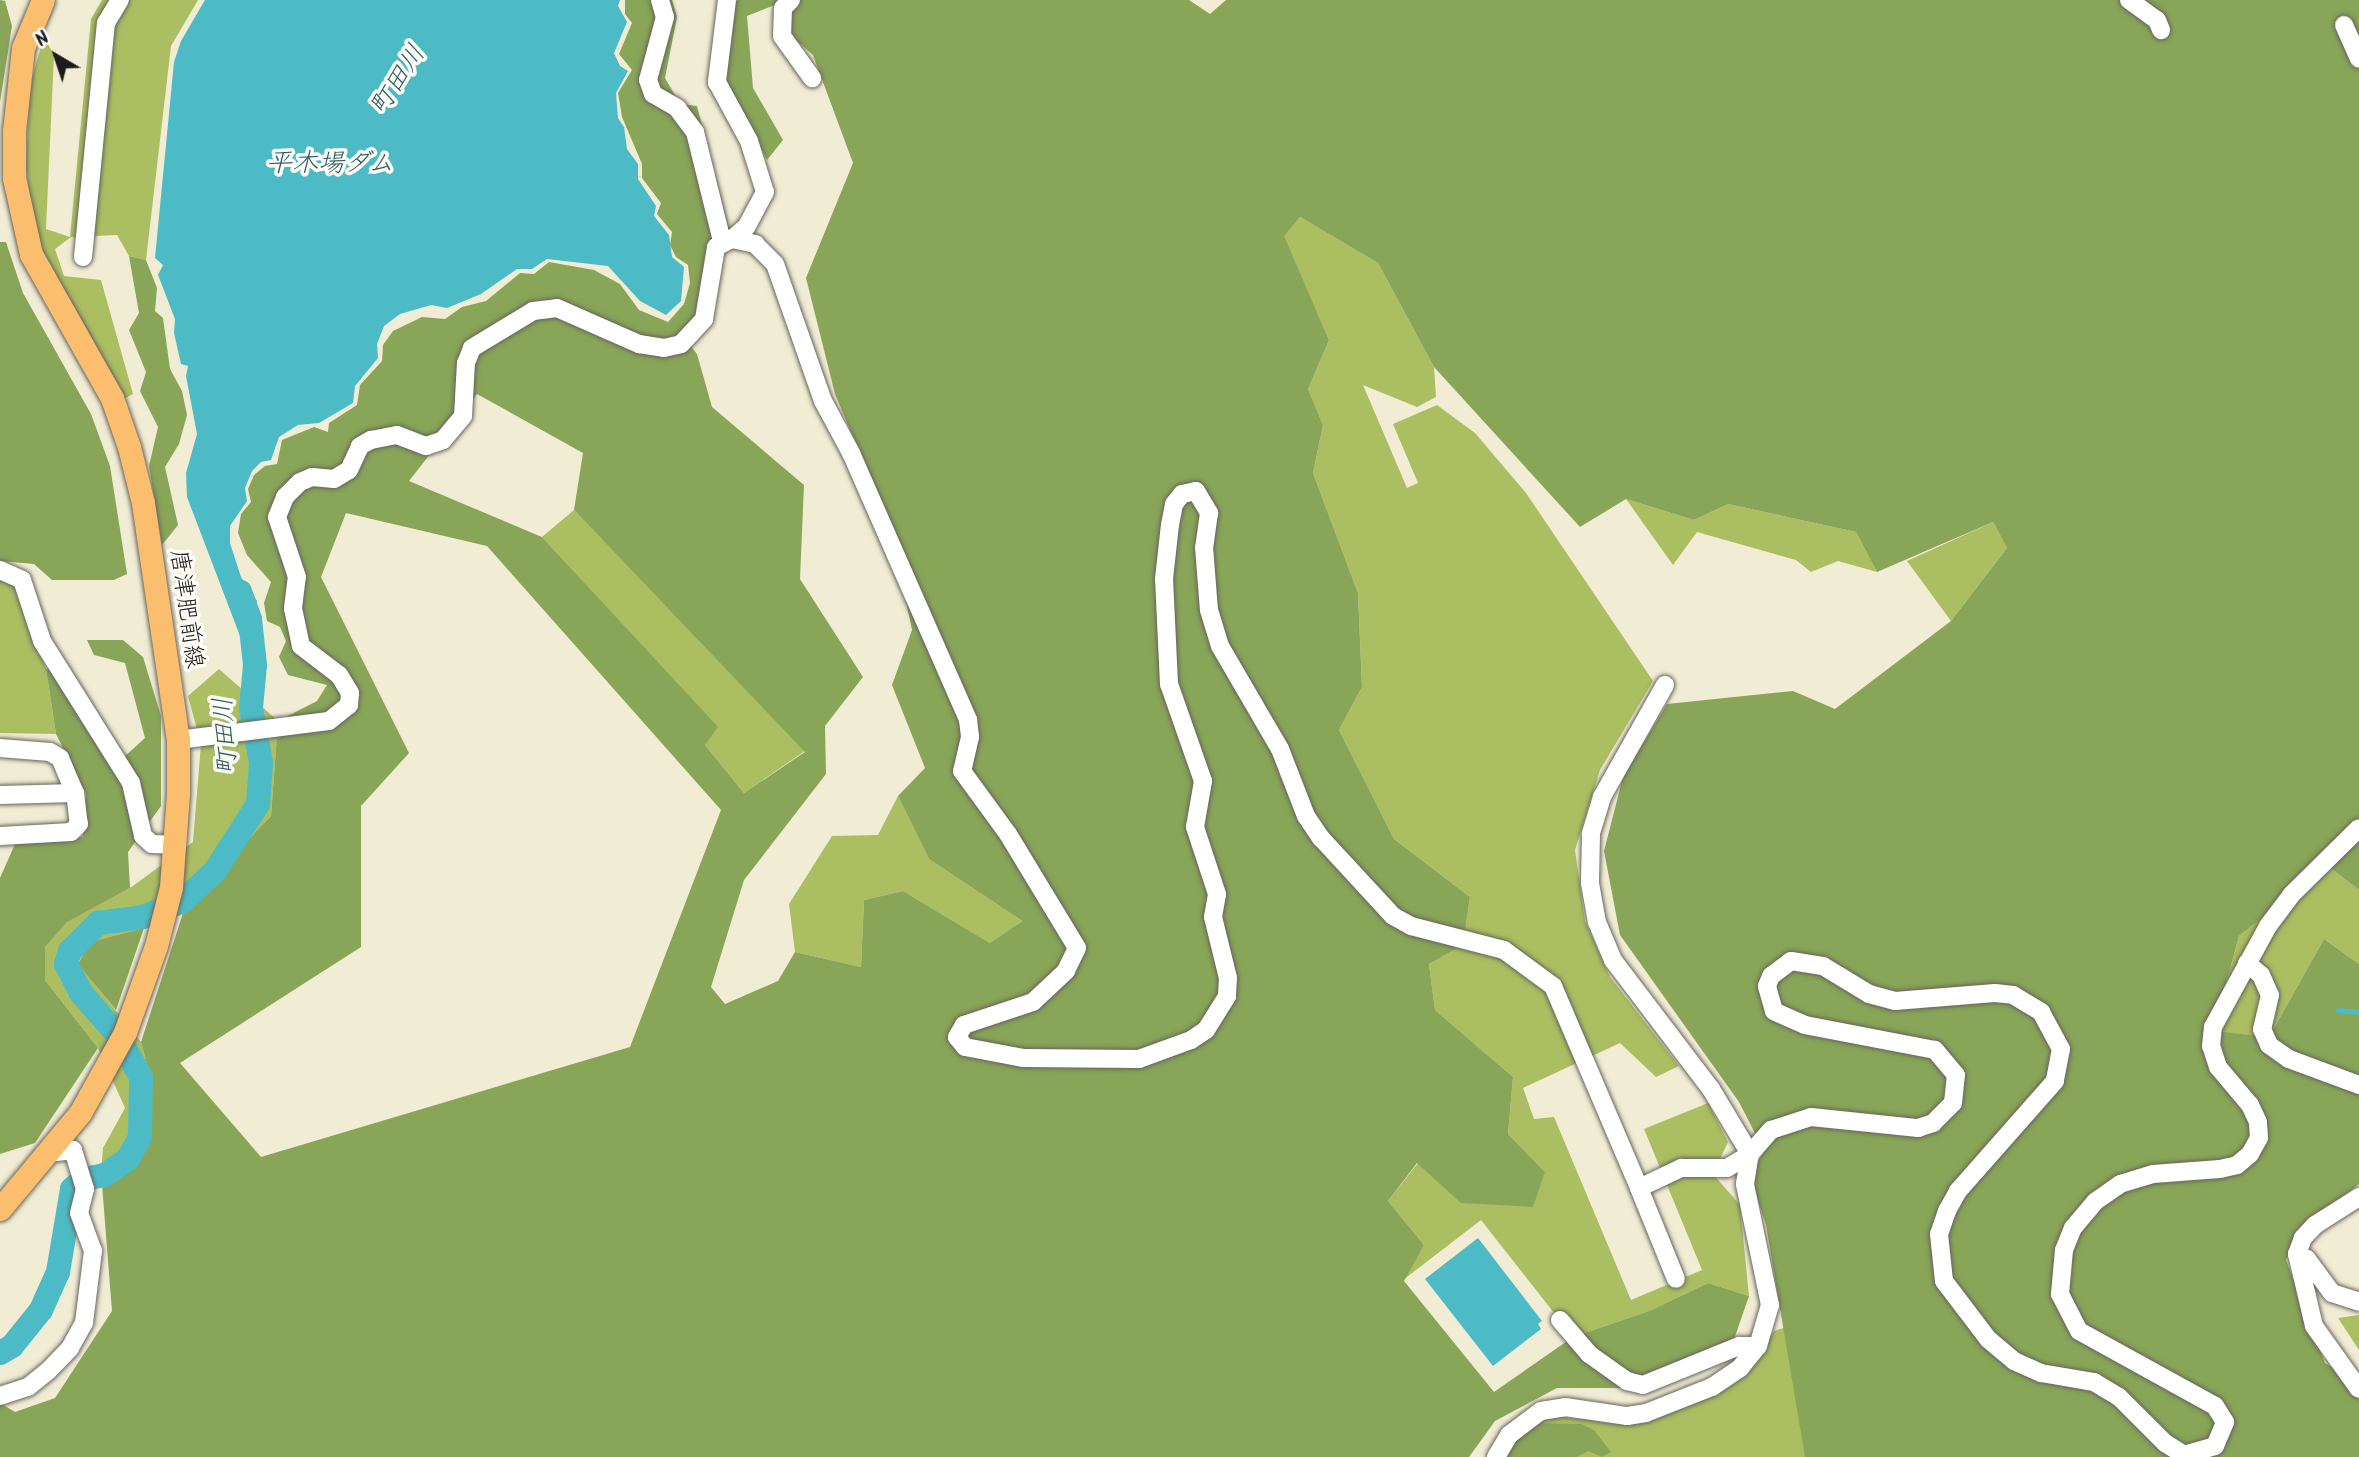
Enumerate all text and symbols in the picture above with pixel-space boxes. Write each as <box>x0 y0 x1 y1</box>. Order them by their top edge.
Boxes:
north arrow <box>21 21 91 91</box>
text: N <box>29 24 57 55</box>
water label: 町田川 <box>365 40 433 122</box>
water label: 平木場ダム <box>265 149 395 181</box>
street label: 唐津肥前線 <box>163 548 209 670</box>
water label: 町田川 <box>209 696 245 776</box>

